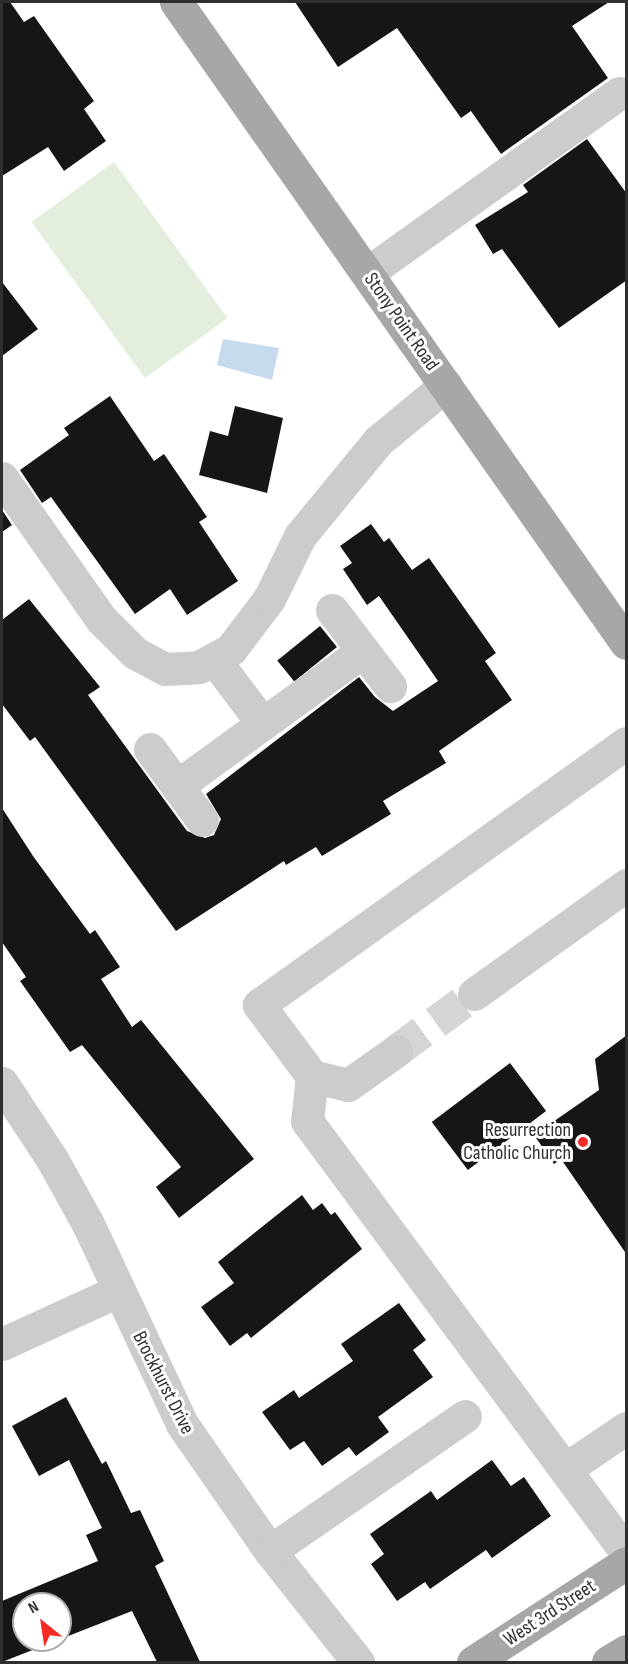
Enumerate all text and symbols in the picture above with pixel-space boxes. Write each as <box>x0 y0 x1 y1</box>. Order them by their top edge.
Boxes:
street label: Stony Point Road <box>358 268 444 376</box>
place label: Resurrection Catholic Church <box>463 1118 571 1165</box>
marker: Resurrection Catholic Church <box>576 1135 590 1149</box>
street label: Brockhurst Drive <box>127 1328 199 1438</box>
street label: West 3rd Street <box>500 1574 600 1652</box>
north arrow <box>12 1592 72 1652</box>
text: N <box>25 1597 42 1618</box>

